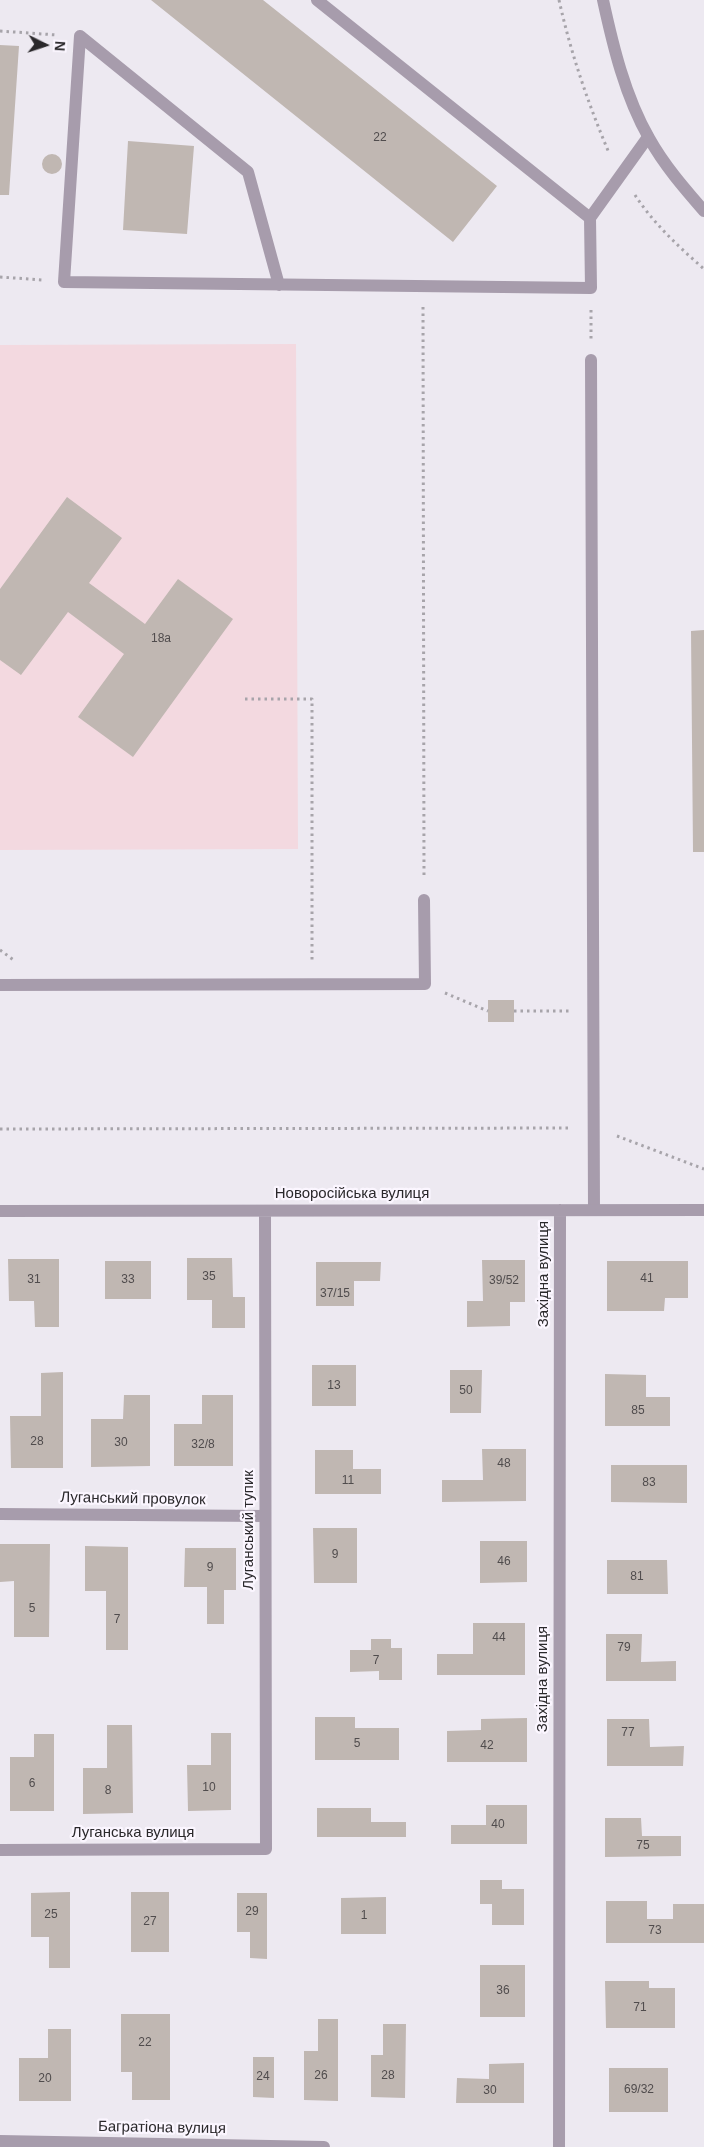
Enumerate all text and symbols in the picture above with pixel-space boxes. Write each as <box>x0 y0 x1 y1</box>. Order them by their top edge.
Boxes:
north arrow <box>20 20 70 70</box>
text: N <box>52 40 68 52</box>
house number: 22 <box>373 131 387 145</box>
house number: 18а <box>151 632 171 646</box>
street label: Новоросійська вулиця <box>275 1185 429 1203</box>
street label: Західна вулиця <box>535 1221 553 1327</box>
house number: 35 <box>202 1270 216 1284</box>
house number: 41 <box>640 1272 654 1286</box>
house number: 31 <box>27 1273 41 1287</box>
house number: 33 <box>121 1273 135 1287</box>
house number: 39/52 <box>489 1274 519 1288</box>
house number: 37/15 <box>320 1287 350 1301</box>
house number: 13 <box>327 1379 341 1393</box>
house number: 50 <box>459 1384 473 1398</box>
house number: 85 <box>631 1404 645 1418</box>
house number: 28 <box>30 1435 44 1449</box>
house number: 30 <box>114 1436 128 1450</box>
house number: 32/8 <box>191 1438 215 1452</box>
house number: 48 <box>497 1457 511 1471</box>
street label: Луганський тупик <box>240 1470 258 1590</box>
house number: 11 <box>342 1474 354 1488</box>
house number: 83 <box>642 1476 656 1490</box>
street label: Луганський провулок <box>60 1489 206 1509</box>
house number: 9 <box>332 1548 338 1562</box>
house number: 46 <box>497 1555 511 1569</box>
house number: 9 <box>207 1561 213 1575</box>
house number: 81 <box>630 1570 644 1584</box>
house number: 5 <box>29 1602 35 1616</box>
house number: 7 <box>114 1613 120 1627</box>
street label: Західна вулиця <box>534 1626 552 1732</box>
house number: 44 <box>492 1631 506 1645</box>
house number: 79 <box>617 1641 631 1655</box>
house number: 7 <box>373 1654 379 1668</box>
house number: 77 <box>621 1726 635 1740</box>
house number: 5 <box>354 1737 360 1751</box>
house number: 42 <box>480 1739 494 1753</box>
house number: 6 <box>29 1777 35 1791</box>
house number: 10 <box>202 1781 216 1795</box>
house number: 8 <box>105 1784 111 1798</box>
house number: 40 <box>491 1818 505 1832</box>
street label: Луганська вулиця <box>72 1824 194 1842</box>
house number: 75 <box>636 1839 650 1853</box>
house number: 29 <box>245 1905 259 1919</box>
house number: 25 <box>44 1908 58 1922</box>
house number: 1 <box>361 1909 367 1923</box>
house number: 27 <box>143 1915 157 1929</box>
house number: 73 <box>648 1924 662 1938</box>
house number: 36 <box>496 1984 510 1998</box>
house number: 71 <box>633 2001 647 2015</box>
house number: 22 <box>138 2036 152 2050</box>
house number: 26 <box>314 2069 328 2083</box>
house number: 28 <box>381 2069 395 2083</box>
house number: 24 <box>256 2070 270 2084</box>
house number: 20 <box>38 2072 52 2086</box>
house number: 69/32 <box>624 2083 654 2097</box>
house number: 30 <box>483 2084 497 2098</box>
street label: Багратіона вулиця <box>98 2118 226 2138</box>

